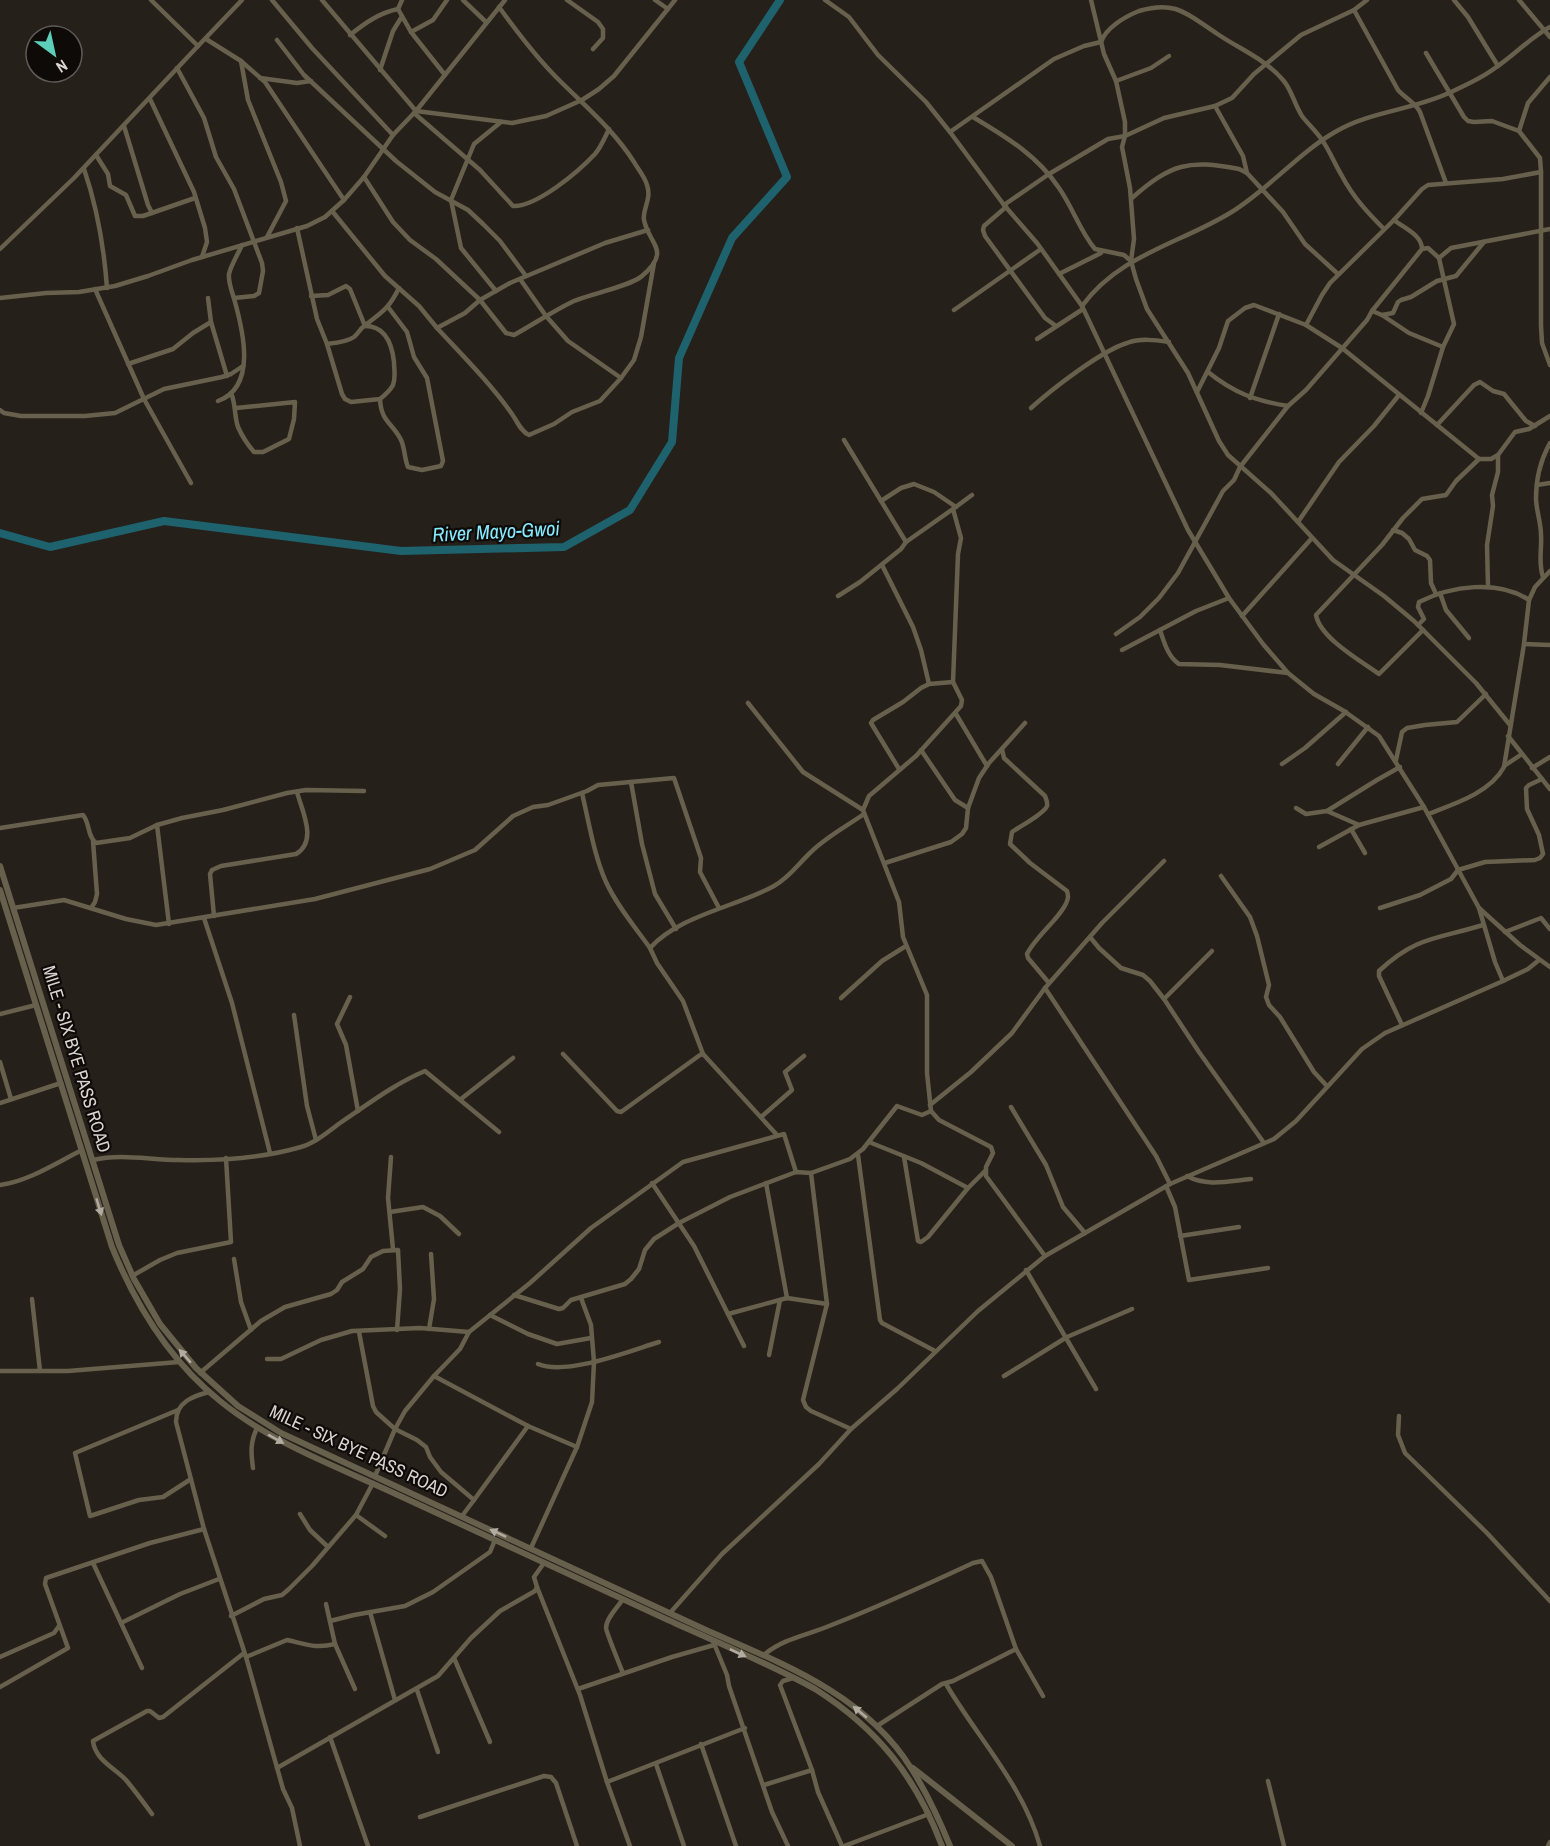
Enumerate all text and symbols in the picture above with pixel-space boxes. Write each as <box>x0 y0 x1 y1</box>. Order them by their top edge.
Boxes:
north arrow <box>24 24 84 84</box>
text: N <box>52 55 72 78</box>
water label: River Mayo-Gwoi <box>432 514 561 548</box>
street label: MILE - SIX BYE PASS ROAD <box>37 963 117 1155</box>
one-way arrow <box>95 1198 104 1216</box>
one-way arrow <box>179 1349 192 1364</box>
street label: MILE - SIX BYE PASS ROAD <box>266 1399 452 1503</box>
one-way arrow <box>267 1434 284 1444</box>
one-way arrow <box>490 1528 507 1537</box>
one-way arrow <box>730 1648 747 1657</box>
one-way arrow <box>853 1706 868 1719</box>

